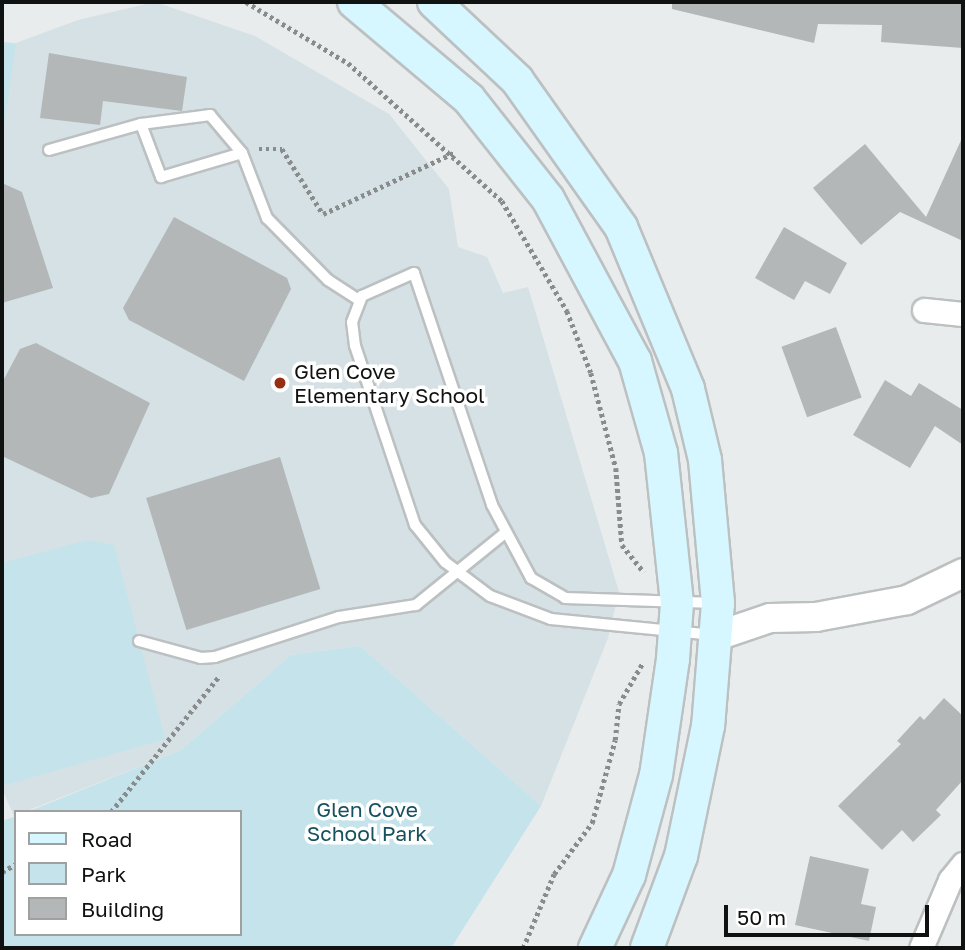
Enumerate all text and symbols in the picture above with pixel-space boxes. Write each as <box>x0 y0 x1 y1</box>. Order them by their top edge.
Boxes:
place label: Glen Cove Elementary School <box>294 358 485 408</box>
marker: Glen Cove Elementary School <box>272 375 288 391</box>
park label: Glen Cove School Park <box>307 796 427 846</box>
legend <box>14 810 242 936</box>
text: Road <box>81 826 132 852</box>
text: Park <box>81 861 126 887</box>
scale bar <box>727 890 932 934</box>
text: Building <box>81 896 164 922</box>
text: 50 m <box>737 904 786 930</box>

